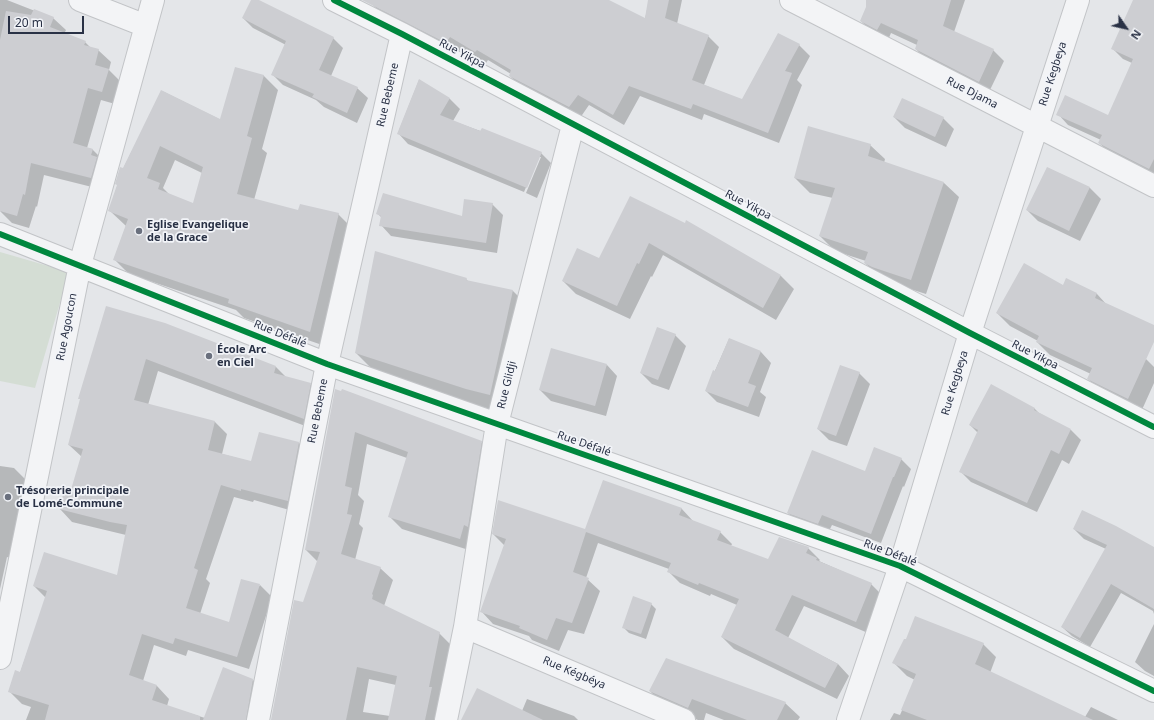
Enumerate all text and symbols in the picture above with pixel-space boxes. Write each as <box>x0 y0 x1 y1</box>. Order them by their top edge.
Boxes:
scale bar <box>10 8 86 34</box>
north arrow <box>1106 8 1146 48</box>
text: 20 m <box>15 14 43 31</box>
text: N <box>1128 27 1145 43</box>
street label: Rue Yikpa <box>437 36 487 72</box>
street label: Rue Kegbeya <box>1036 40 1070 108</box>
street label: Rue Bebeme <box>374 62 402 128</box>
street label: Rue Djama <box>944 74 1000 112</box>
street label: Rue Yikpa <box>723 187 773 223</box>
place label: Eglise Evangelique de la Grace <box>147 218 249 244</box>
marker: Eglise Evangelique de la Grace <box>134 226 144 236</box>
street label: Rue Agoucon <box>54 292 80 362</box>
street label: Rue Défalé <box>252 317 308 351</box>
street label: Rue Yikpa <box>1009 338 1061 372</box>
place label: École Arc en Ciel <box>217 343 266 369</box>
street label: Rue Kegbeya <box>939 349 971 417</box>
marker: École Arc en Ciel <box>204 351 214 361</box>
street label: Rue Glidji <box>495 360 519 410</box>
street label: Rue Bebeme <box>305 378 331 444</box>
street label: Rue Défalé <box>555 429 613 459</box>
place label: Trésorerie principale de Lomé-Commune <box>16 484 129 510</box>
marker: Trésorerie principale de Lomé-Commune <box>3 492 13 502</box>
street label: Rue Défalé <box>862 537 918 569</box>
street label: Rue Kégbéya <box>541 654 607 692</box>

